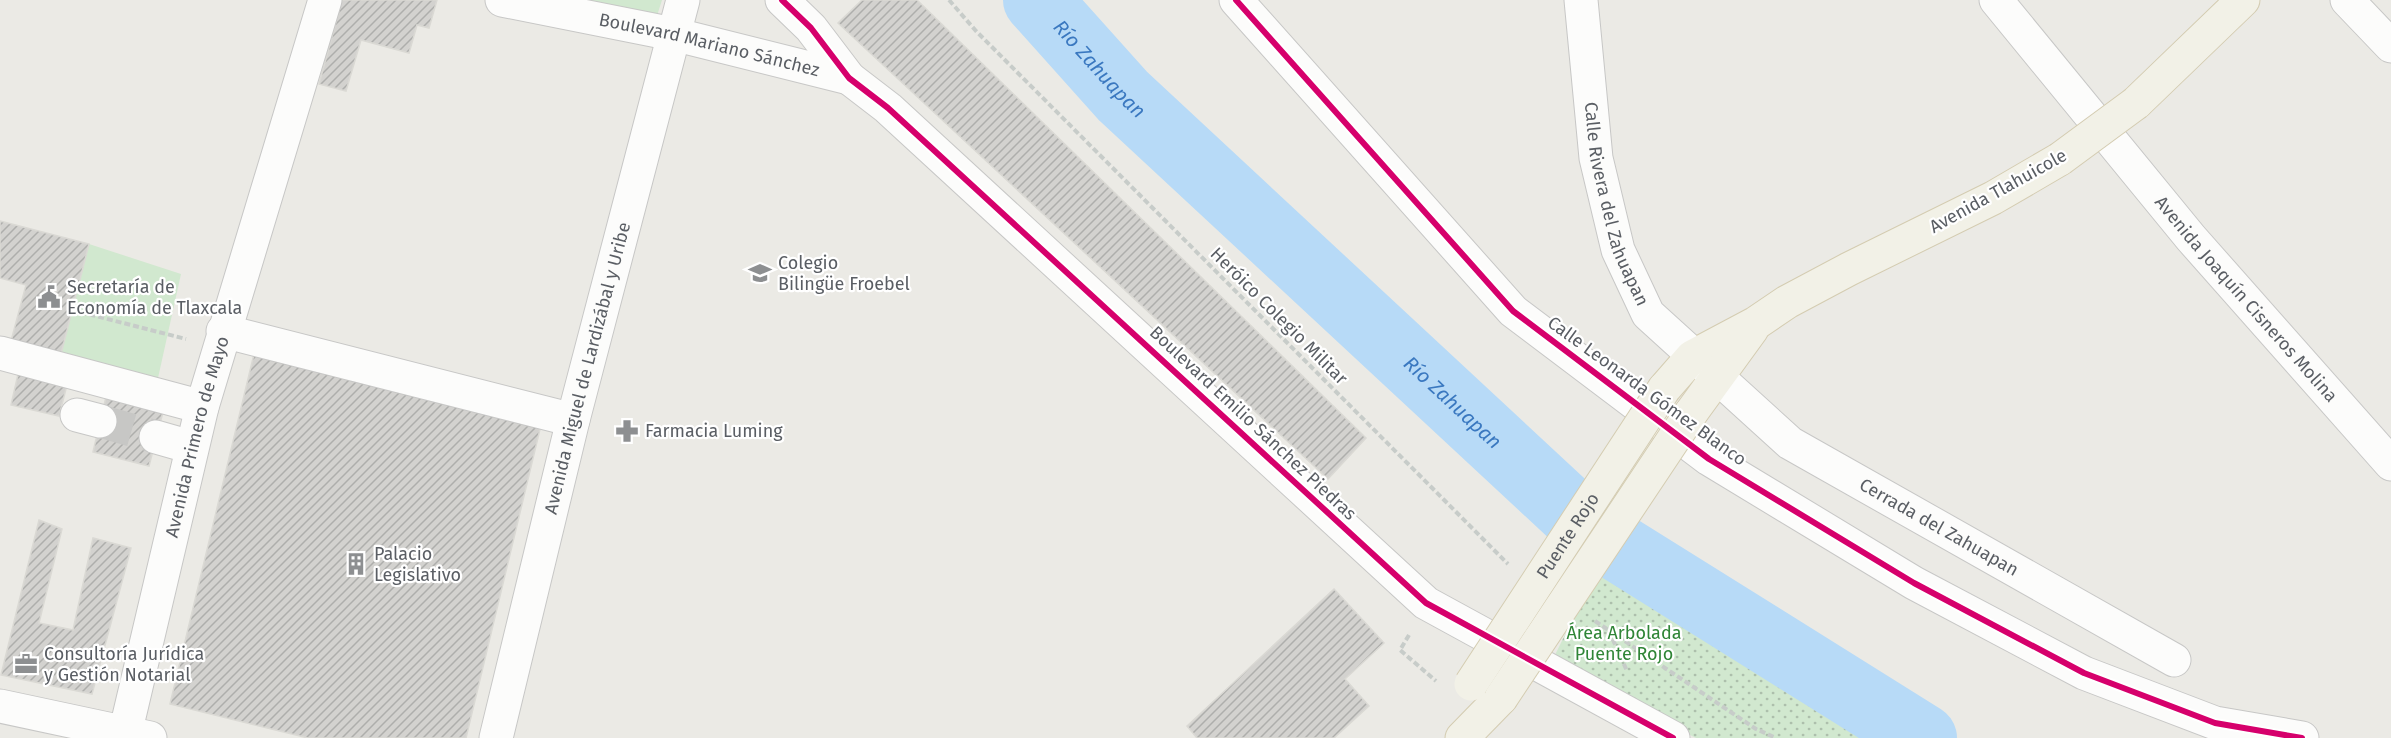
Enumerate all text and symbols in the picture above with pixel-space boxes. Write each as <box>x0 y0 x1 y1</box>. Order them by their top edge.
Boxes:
street label: Boulevard Mariano Sánchez <box>597 9 822 81</box>
water label: Río Zahuapan <box>1048 15 1151 123</box>
street label: Calle Rivera del Zahuapan <box>1580 101 1654 309</box>
street label: Avenida Tlahuicole <box>1925 144 2071 238</box>
street label: Avenida Joaquín Cisneros Molina <box>2150 192 2342 407</box>
street label: Avenida Miguel de Lardizábal y Uribe <box>540 220 635 516</box>
street label: Heróico Colegio Militar <box>1206 243 1352 389</box>
place label: Colegio Bilingüe Froebel <box>778 252 910 295</box>
school or university icon: Colegio Bilingüe Froebel <box>747 260 773 286</box>
place label: Secretaría de Economía de Tlaxcala <box>67 276 242 319</box>
public building icon: Secretaría de Economía de Tlaxcala <box>36 284 62 310</box>
street label: Calle Leonarda Gómez Blanco <box>1543 311 1751 471</box>
street label: Boulevard Emilio Sánchez Piedras <box>1145 321 1361 525</box>
street label: Avenida Primero de Mayo <box>161 333 234 540</box>
water label: Río Zahuapan <box>1399 351 1507 454</box>
pharmacy icon: Farmacia Luming <box>614 418 640 444</box>
place label: Farmacia Luming <box>645 420 783 442</box>
street label: Cerrada del Zahuapan <box>1856 474 2022 581</box>
street label: Puente Rojo <box>1532 489 1604 583</box>
place label: Palacio Legislativo <box>374 543 461 586</box>
building icon: Palacio Legislativo <box>343 551 369 577</box>
park label: Área Arbolada Puente Rojo <box>1567 621 1681 665</box>
place label: Consultoría Jurídica y Gestión Notarial <box>44 643 204 686</box>
office icon: Consultoría Jurídica y Gestión Notarial <box>13 651 39 677</box>

